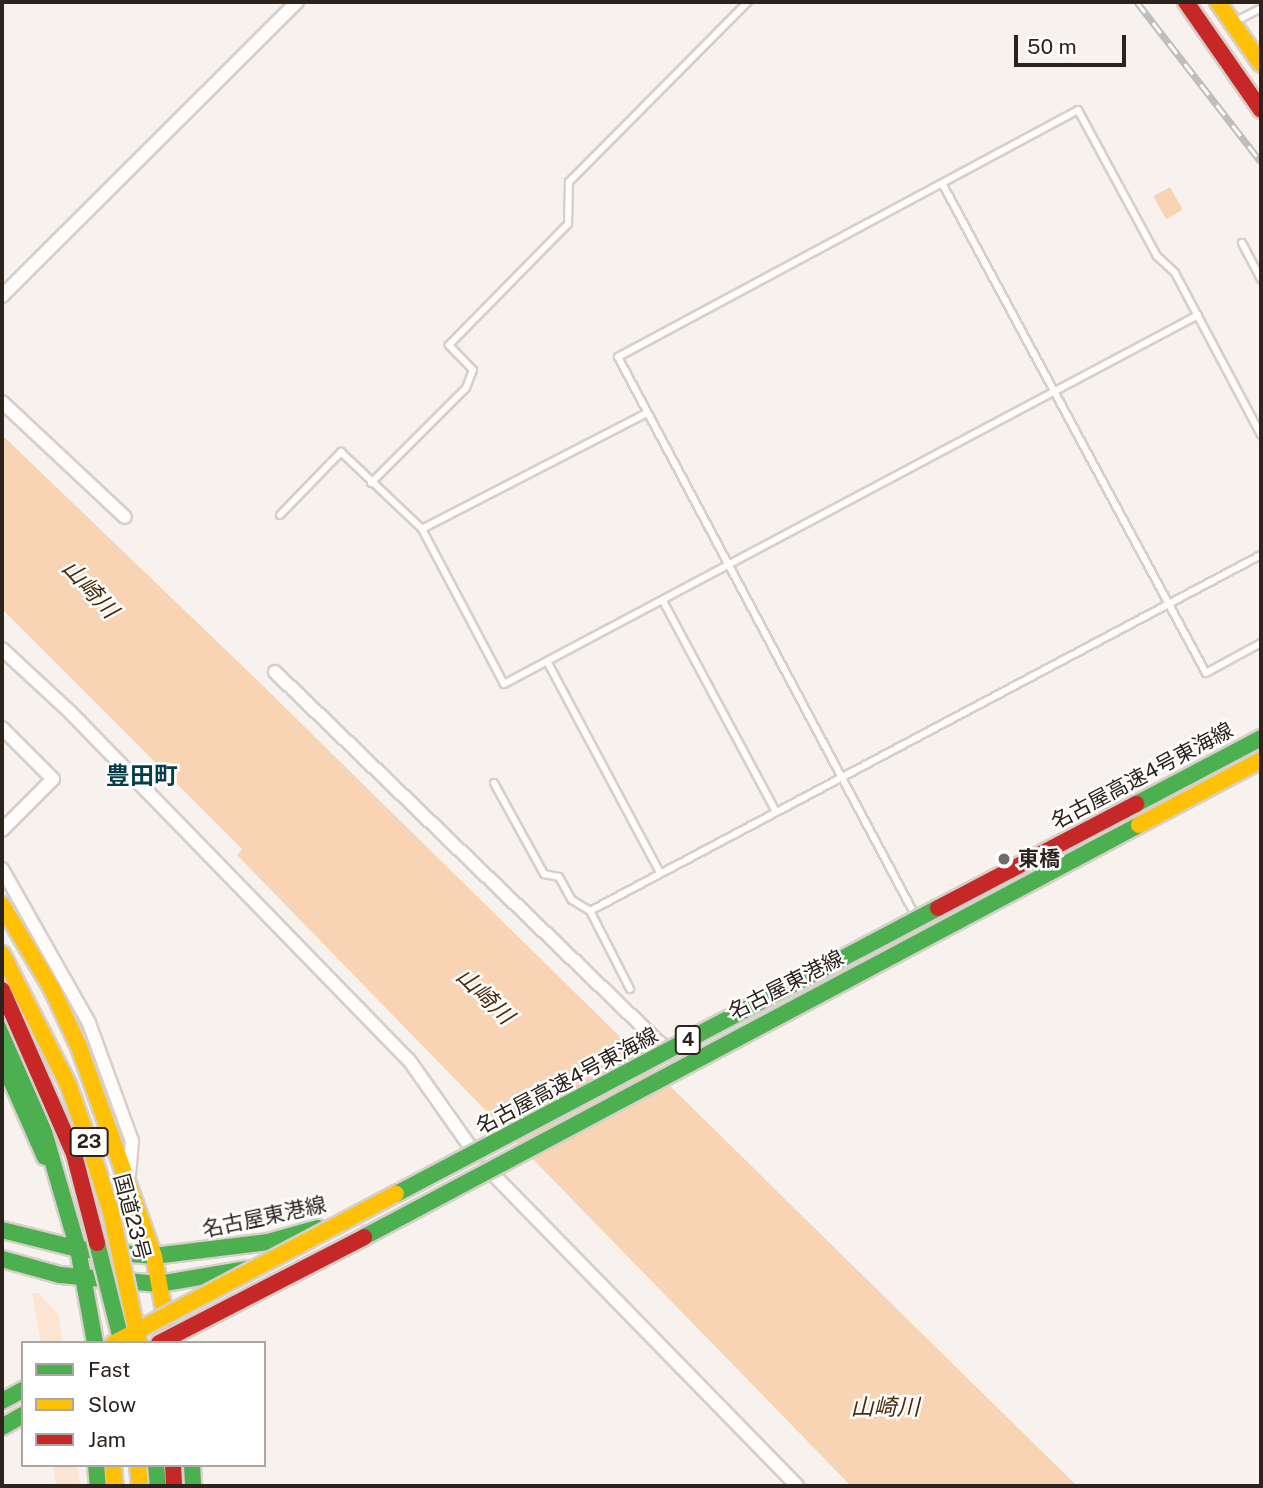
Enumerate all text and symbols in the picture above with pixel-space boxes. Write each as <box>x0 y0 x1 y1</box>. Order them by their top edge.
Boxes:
scale bar <box>1018 21 1130 65</box>
text: 50 m <box>1027 34 1077 59</box>
water label: 山崎川 <box>56 554 124 624</box>
street label: 名古屋高速4号東海線 <box>1047 717 1237 835</box>
district label: 豊田町 <box>106 762 178 790</box>
place label: 東橋 <box>1018 846 1060 872</box>
marker: 東橋 <box>996 851 1012 867</box>
street label: 名古屋東港線 <box>724 945 848 1025</box>
water label: 山崎川 <box>451 962 519 1030</box>
street label: 名古屋高速4号東海線 <box>472 1022 662 1140</box>
road number: 4 <box>674 1024 702 1056</box>
road number: 23 <box>68 1126 110 1158</box>
street label: 国道23号 <box>108 1171 156 1263</box>
street label: 名古屋東港線 <box>200 1192 328 1242</box>
legend <box>21 1341 266 1467</box>
text: Fast <box>88 1357 130 1382</box>
text: Slow <box>88 1392 136 1417</box>
water label: 山崎川 <box>851 1393 919 1421</box>
text: Jam <box>88 1427 126 1452</box>

